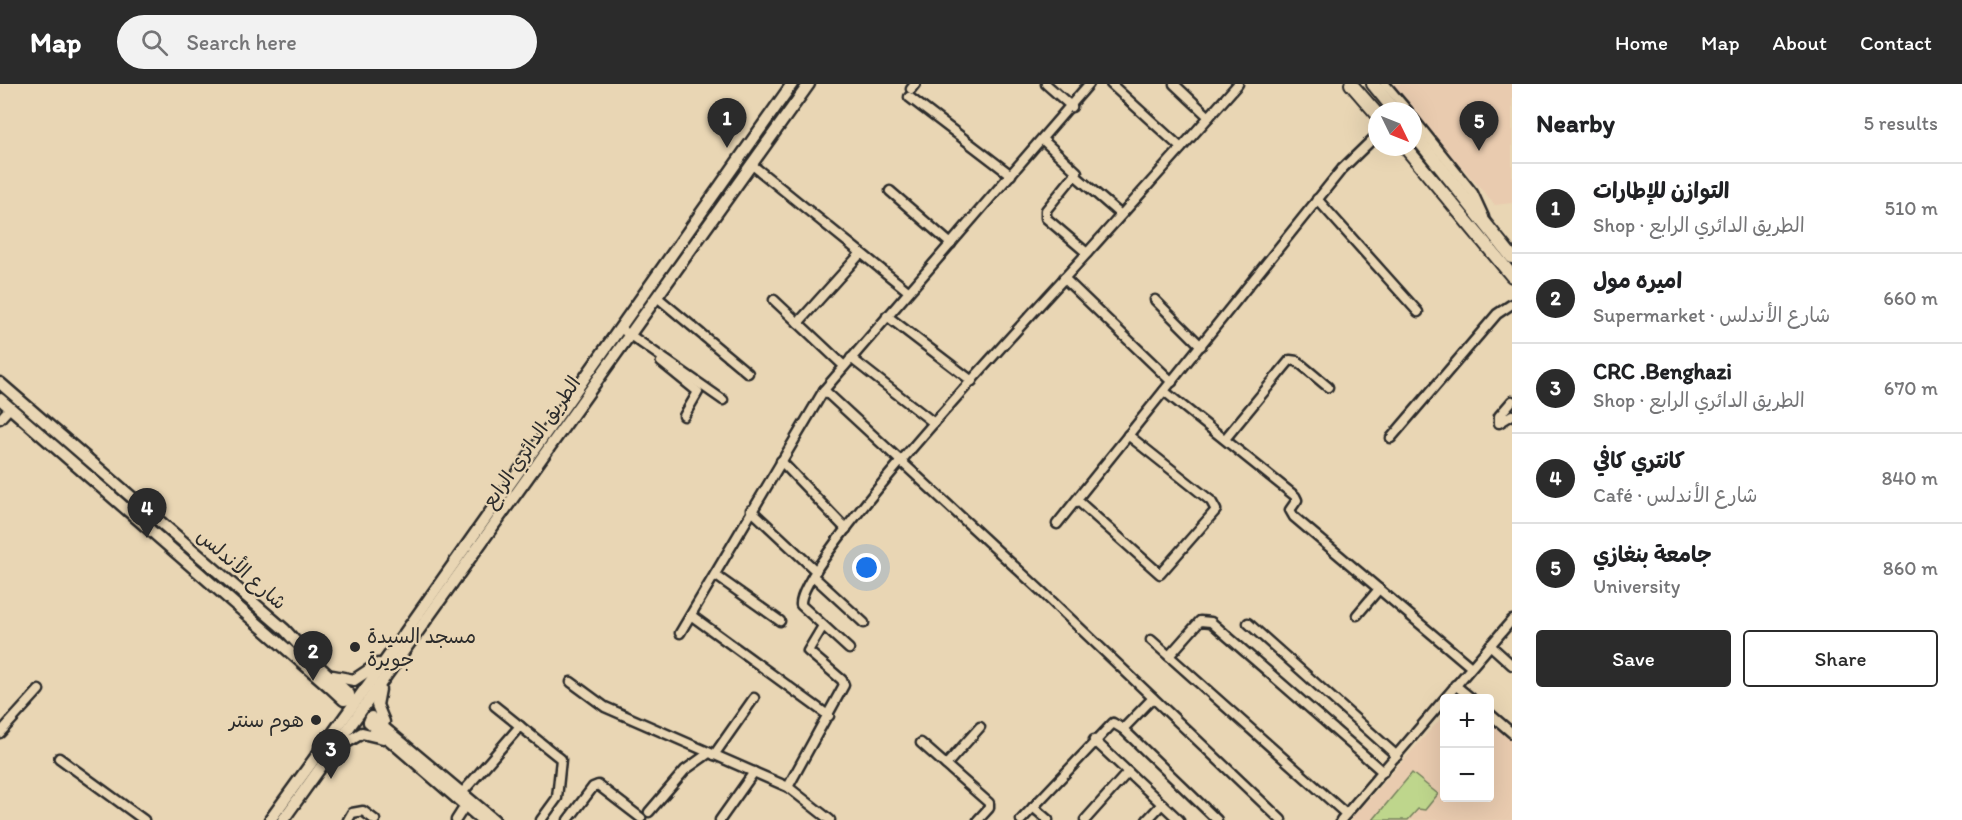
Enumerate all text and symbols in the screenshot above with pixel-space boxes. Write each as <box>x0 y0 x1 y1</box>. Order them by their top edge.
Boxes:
search box <box>117 15 537 69</box>
text: Map <box>30 25 81 59</box>
icon: search <box>138 26 171 59</box>
text: Search here <box>186 29 297 56</box>
text: Home <box>1615 30 1668 55</box>
text: Map <box>1701 30 1740 55</box>
text: About <box>1773 30 1827 55</box>
text: Contact <box>1860 30 1932 55</box>
pin: 1 <box>708 98 746 148</box>
pin: 5 <box>1460 101 1498 151</box>
north arrow <box>1368 102 1422 156</box>
text: Nearby <box>1536 107 1615 139</box>
text: 5 results <box>1864 111 1938 135</box>
text: التوازن للإطارات <box>1593 177 1729 204</box>
text: 1 <box>1551 196 1560 220</box>
text: 510 m <box>1885 196 1938 220</box>
text: Shop · الطريق الدائري الرابع <box>1593 213 1805 237</box>
text: اميره مول <box>1593 267 1682 294</box>
text: 2 <box>1550 286 1561 310</box>
text: 660 m <box>1883 286 1938 310</box>
text: Supermarket · شارع الأندلس <box>1593 303 1830 327</box>
text: CRC .Benghazi <box>1593 358 1732 385</box>
street label: الطريق الدائري الرابع <box>476 371 588 514</box>
text: 3 <box>1550 376 1561 400</box>
text: 670 m <box>1884 376 1938 400</box>
text: Shop · الطريق الدائري الرابع <box>1593 388 1805 412</box>
text: كانتري كافي <box>1593 447 1685 474</box>
text: 4 <box>1549 466 1562 490</box>
text: 840 m <box>1881 466 1938 490</box>
text: Café · شارع الأندلس <box>1593 483 1758 507</box>
pin: 4 <box>128 488 166 538</box>
street label: شارع الأندلس <box>191 523 292 616</box>
text: جامعة بنغازي <box>1593 541 1712 568</box>
your location <box>852 553 881 582</box>
text: 5 <box>1550 556 1561 580</box>
text: 860 m <box>1883 556 1938 580</box>
text: University <box>1593 574 1680 598</box>
place label: مسجد السيدة جويرة <box>367 624 476 671</box>
button: Save <box>1536 630 1731 687</box>
button: Share <box>1743 630 1938 687</box>
pin: 2 <box>294 632 332 681</box>
marker: مسجد السيدة جويرة <box>348 640 362 654</box>
map controls <box>1440 694 1494 802</box>
button: + <box>1440 694 1494 748</box>
place label: هوم سنتر <box>227 708 304 736</box>
marker: هوم سنتر <box>309 713 323 727</box>
pin: 3 <box>312 730 350 779</box>
button: − <box>1440 748 1494 802</box>

